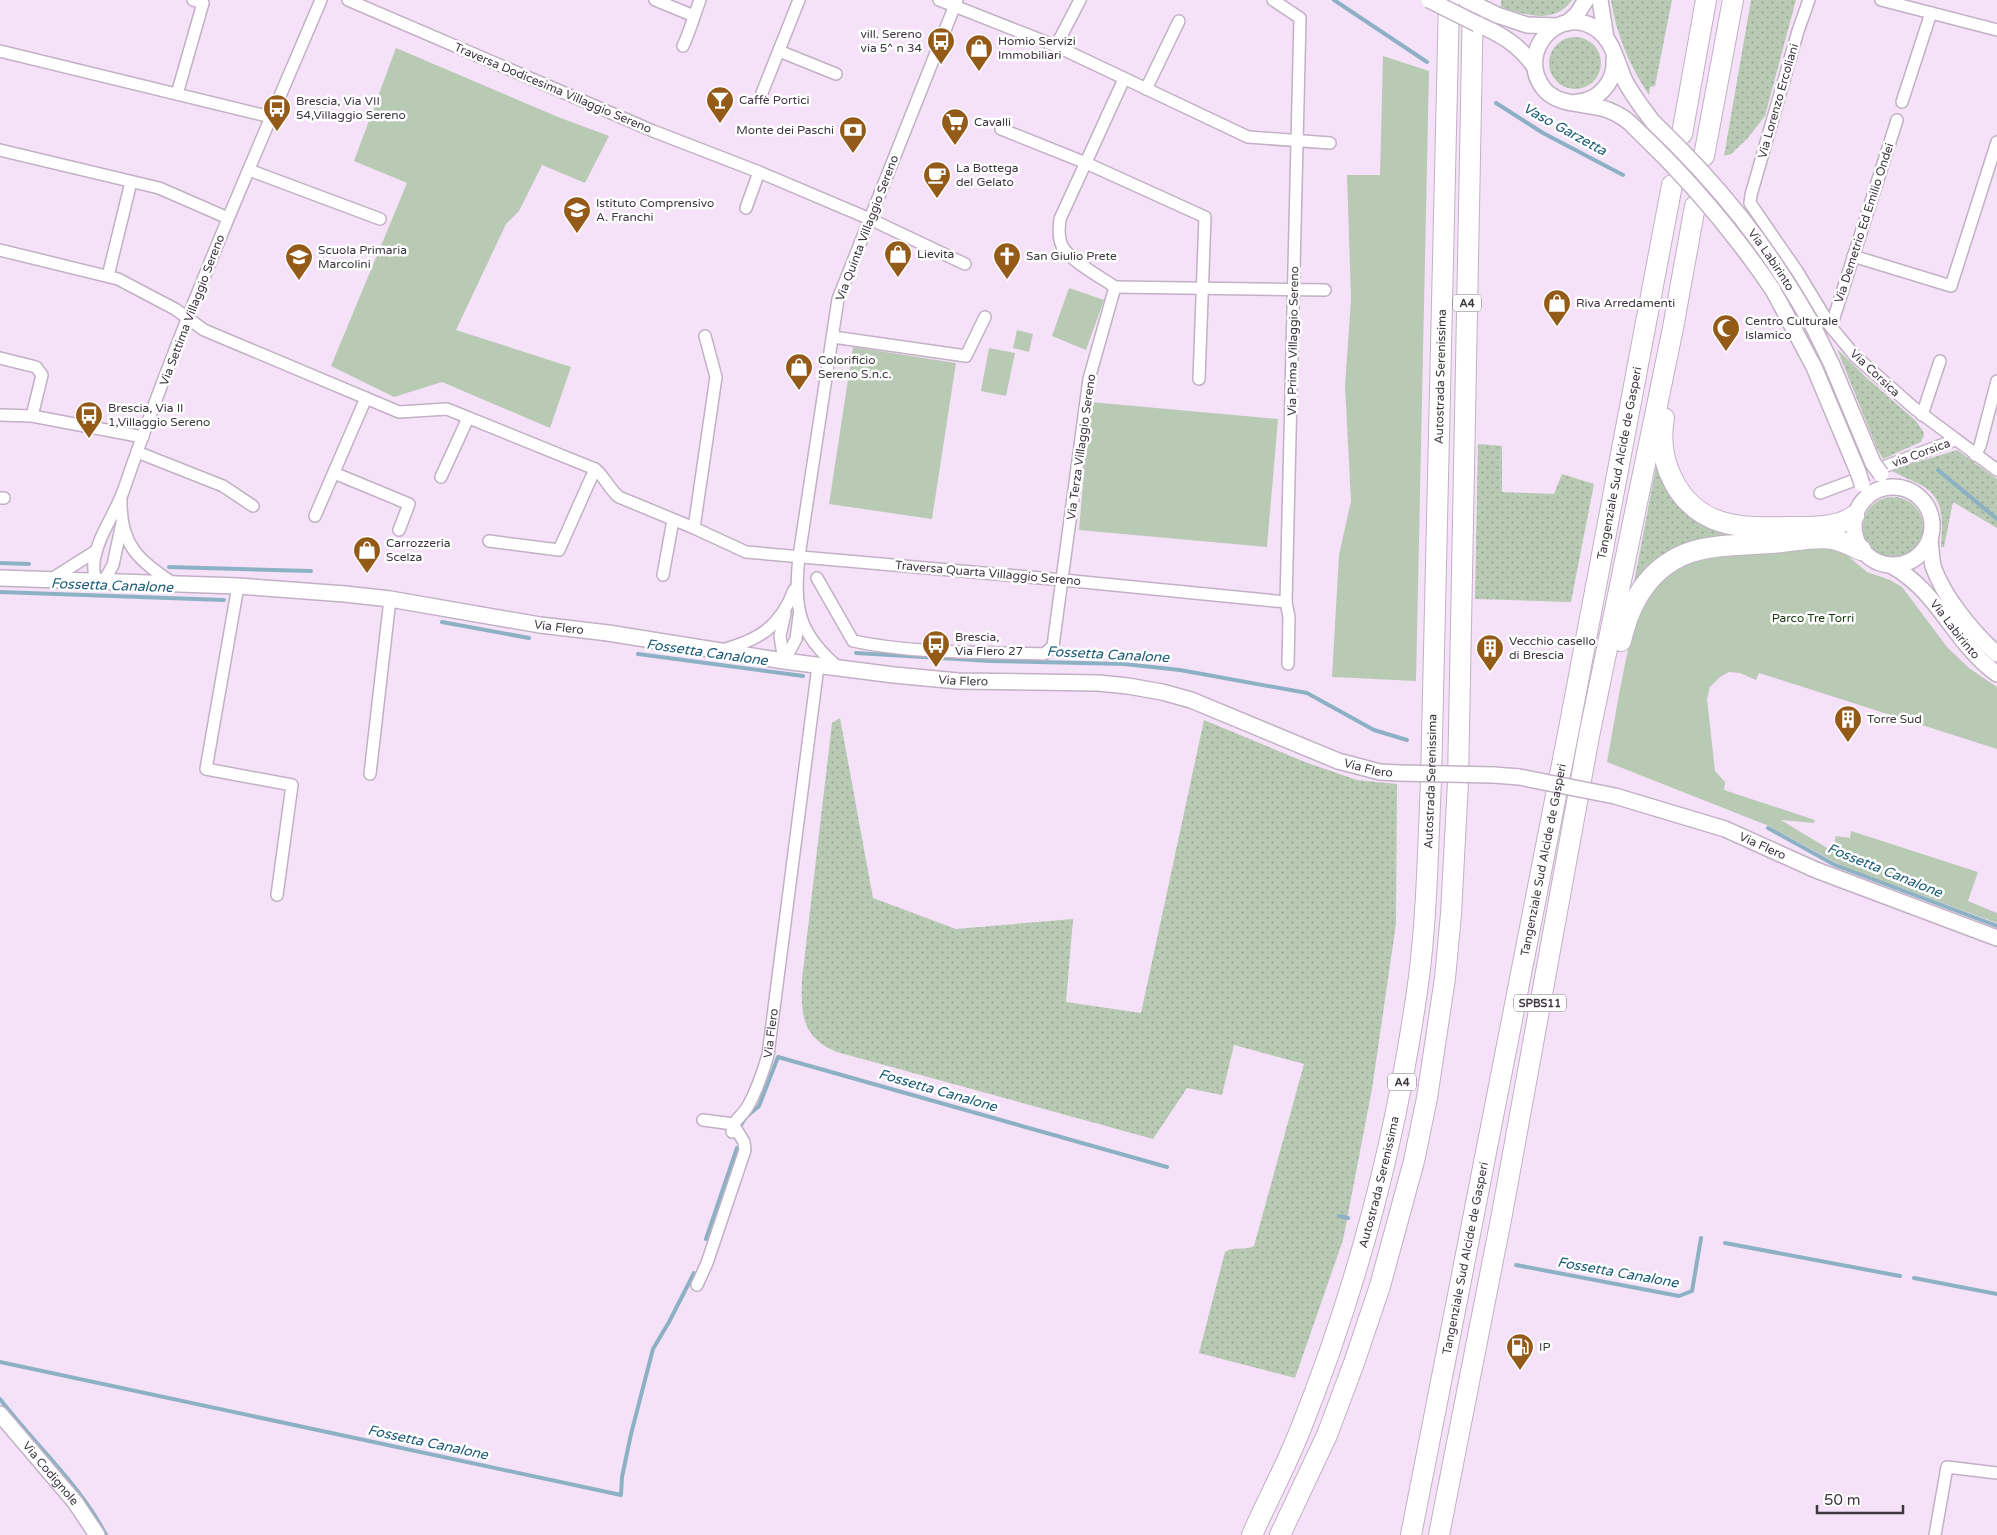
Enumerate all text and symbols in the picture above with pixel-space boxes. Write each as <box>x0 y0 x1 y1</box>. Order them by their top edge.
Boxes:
bus stop icon: vill. Sereno via 5^ n 34 <box>926 26 956 65</box>
place label: vill. Sereno via 5^ n 34 <box>860 27 922 55</box>
shop icon: Homio Servizi Immobiliari <box>964 33 994 72</box>
place label: Homio Servizi Immobiliari <box>998 34 1076 62</box>
street label: Traversa Dodicesima Villaggio Sereno <box>452 40 654 136</box>
street label: Via Lorenzo Ercoliani <box>1755 42 1801 160</box>
bar icon: Caffè Portici <box>705 85 735 124</box>
bus stop icon: Brescia, Via VII 54,Villaggio Sereno <box>262 93 292 132</box>
place label: Caffè Portici <box>739 93 810 107</box>
place label: Brescia, Via VII 54,Villaggio Sereno <box>296 94 406 122</box>
water label: Vaso Garzetta <box>1520 99 1611 160</box>
supermarket icon: Cavalli <box>940 107 970 146</box>
bank icon: Monte dei Paschi <box>838 115 868 154</box>
place label: Cavalli <box>974 115 1011 129</box>
place label: Monte dei Paschi <box>736 123 834 137</box>
street label: Via Demetrio Ed Emilio Ondei <box>1831 141 1897 305</box>
street label: Via Quinta Villaggio Sereno <box>833 153 901 303</box>
cafe icon: La Bottega del Gelato <box>922 160 952 199</box>
place label: La Bottega del Gelato <box>956 161 1018 189</box>
school or university icon: Istituto Comprensivo A. Franchi <box>562 195 592 234</box>
place label: Istituto Comprensivo A. Franchi <box>596 196 714 224</box>
street label: Via Labirinto <box>1745 226 1797 293</box>
street label: Via Settima Villaggio Sereno <box>157 232 227 388</box>
shop icon: Lievita <box>883 239 913 278</box>
church icon: San Giulio Prete <box>992 241 1022 280</box>
school or university icon: Scuola Primaria Marcolini <box>284 242 314 281</box>
place label: Scuola Primaria Marcolini <box>318 243 407 271</box>
place label: Lievita <box>917 247 954 261</box>
place label: San Giulio Prete <box>1026 249 1117 263</box>
street label: Via Prima Villaggio Sereno <box>1285 266 1301 416</box>
shop icon: Riva Arredamenti <box>1542 288 1572 327</box>
road number: A4 <box>1453 294 1481 312</box>
place label: Riva Arredamenti <box>1576 296 1675 310</box>
street label: Autostrada Serenissima <box>1432 309 1449 444</box>
mosque icon: Centro Culturale Islamico <box>1711 313 1741 352</box>
place label: Centro Culturale Islamico <box>1745 314 1838 342</box>
street label: Via Corsica <box>1847 346 1903 400</box>
shop icon: Colorificio Sereno S.n.c. <box>784 352 814 391</box>
place label: Colorificio Sereno S.n.c. <box>818 353 891 381</box>
street label: Tangenziale Sud Alcide de Gasperi <box>1594 365 1644 561</box>
street label: Via Terza Villaggio Sereno <box>1064 373 1098 521</box>
bus stop icon: Brescia, Via II 1,Villaggio Sereno <box>74 400 104 439</box>
place label: Brescia, Via II 1,Villaggio Sereno <box>108 401 210 429</box>
street label: via Corsica <box>1890 436 1952 470</box>
shop icon: Carrozzeria Scelza <box>352 535 382 574</box>
place label: Carrozzeria Scelza <box>386 536 450 564</box>
street label: Traversa Quarta Villaggio Sereno <box>895 558 1081 588</box>
water label: Fossetta Canalone <box>50 575 175 596</box>
street label: Via Labirinto <box>1927 597 1983 662</box>
park label: Parco Tre Torri <box>1772 611 1854 625</box>
street label: Via Flero <box>533 617 584 637</box>
bus stop icon: Brescia, Via Flero 27 <box>921 629 951 668</box>
place label: Brescia, Via Flero 27 <box>955 630 1023 658</box>
building icon: Vecchio casello di Brescia <box>1475 633 1505 672</box>
place label: Vecchio casello di Brescia <box>1509 634 1596 662</box>
water label: Fossetta Canalone <box>645 636 770 670</box>
water label: Fossetta Canalone <box>1046 643 1171 666</box>
street label: Via Flero <box>938 672 988 688</box>
building icon: Torre Sud <box>1833 704 1863 743</box>
place label: Torre Sud <box>1867 712 1922 726</box>
street label: Autostrada Serenissima <box>1421 714 1440 849</box>
street label: Via Flero <box>1342 756 1393 780</box>
street label: Tangenziale Sud Alcide de Gasperi <box>1518 762 1569 957</box>
street label: Via Flero <box>1737 829 1788 863</box>
water label: Fossetta Canalone <box>1825 840 1946 902</box>
road number: SPBS11 <box>1514 994 1566 1011</box>
street label: Via Flero <box>761 1008 781 1059</box>
water label: Fossetta Canalone <box>877 1065 1000 1116</box>
road number: A4 <box>1388 1074 1416 1090</box>
street label: Autostrada Serenissima <box>1356 1115 1402 1249</box>
street label: Tangenziale Sud Alcide de Gasperi <box>1440 1161 1491 1356</box>
water label: Fossetta Canalone <box>1556 1253 1681 1292</box>
fuel station icon: IP <box>1505 1332 1535 1371</box>
place label: IP <box>1539 1340 1550 1354</box>
water label: Fossetta Canalone <box>366 1421 491 1464</box>
street label: Via Codignole <box>20 1439 82 1508</box>
scale bar <box>1817 1482 1903 1514</box>
text: 50 m <box>1824 1491 1861 1509</box>

